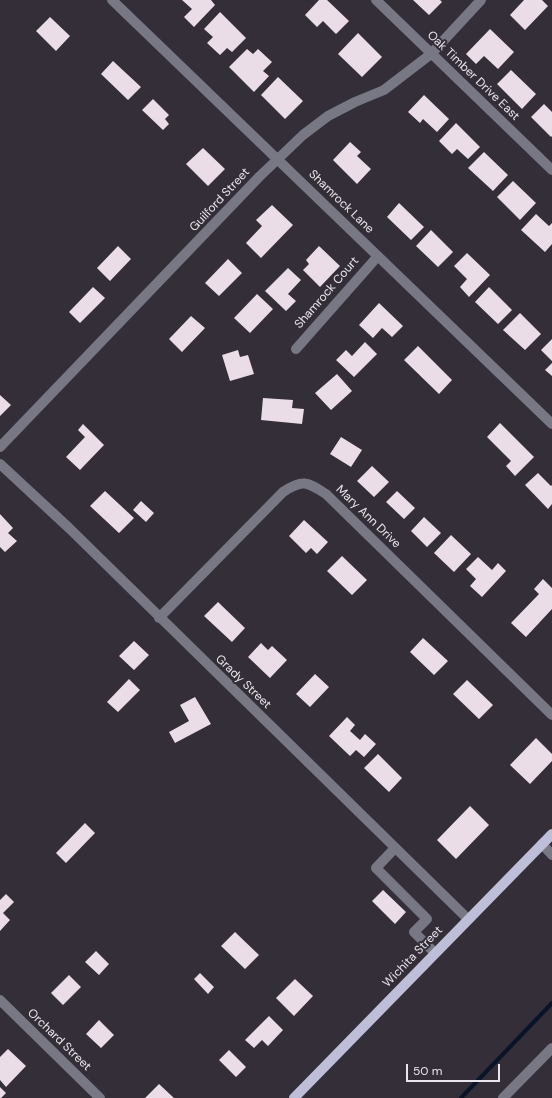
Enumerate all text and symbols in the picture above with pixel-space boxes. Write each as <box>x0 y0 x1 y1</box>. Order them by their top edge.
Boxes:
street label: Oak Timber Drive East <box>424 28 522 124</box>
street label: Guilford Street <box>187 165 253 235</box>
street label: Shamrock Lane <box>305 167 377 237</box>
street label: Shamrock Court <box>292 254 362 332</box>
street label: Mary Ann Drive <box>333 483 403 551</box>
street label: Grady Street <box>212 652 274 712</box>
street label: Wichita Street <box>380 923 446 991</box>
street label: Orchard Street <box>24 1006 94 1074</box>
scale bar <box>408 1056 502 1082</box>
text: 50 m <box>413 1063 442 1079</box>

